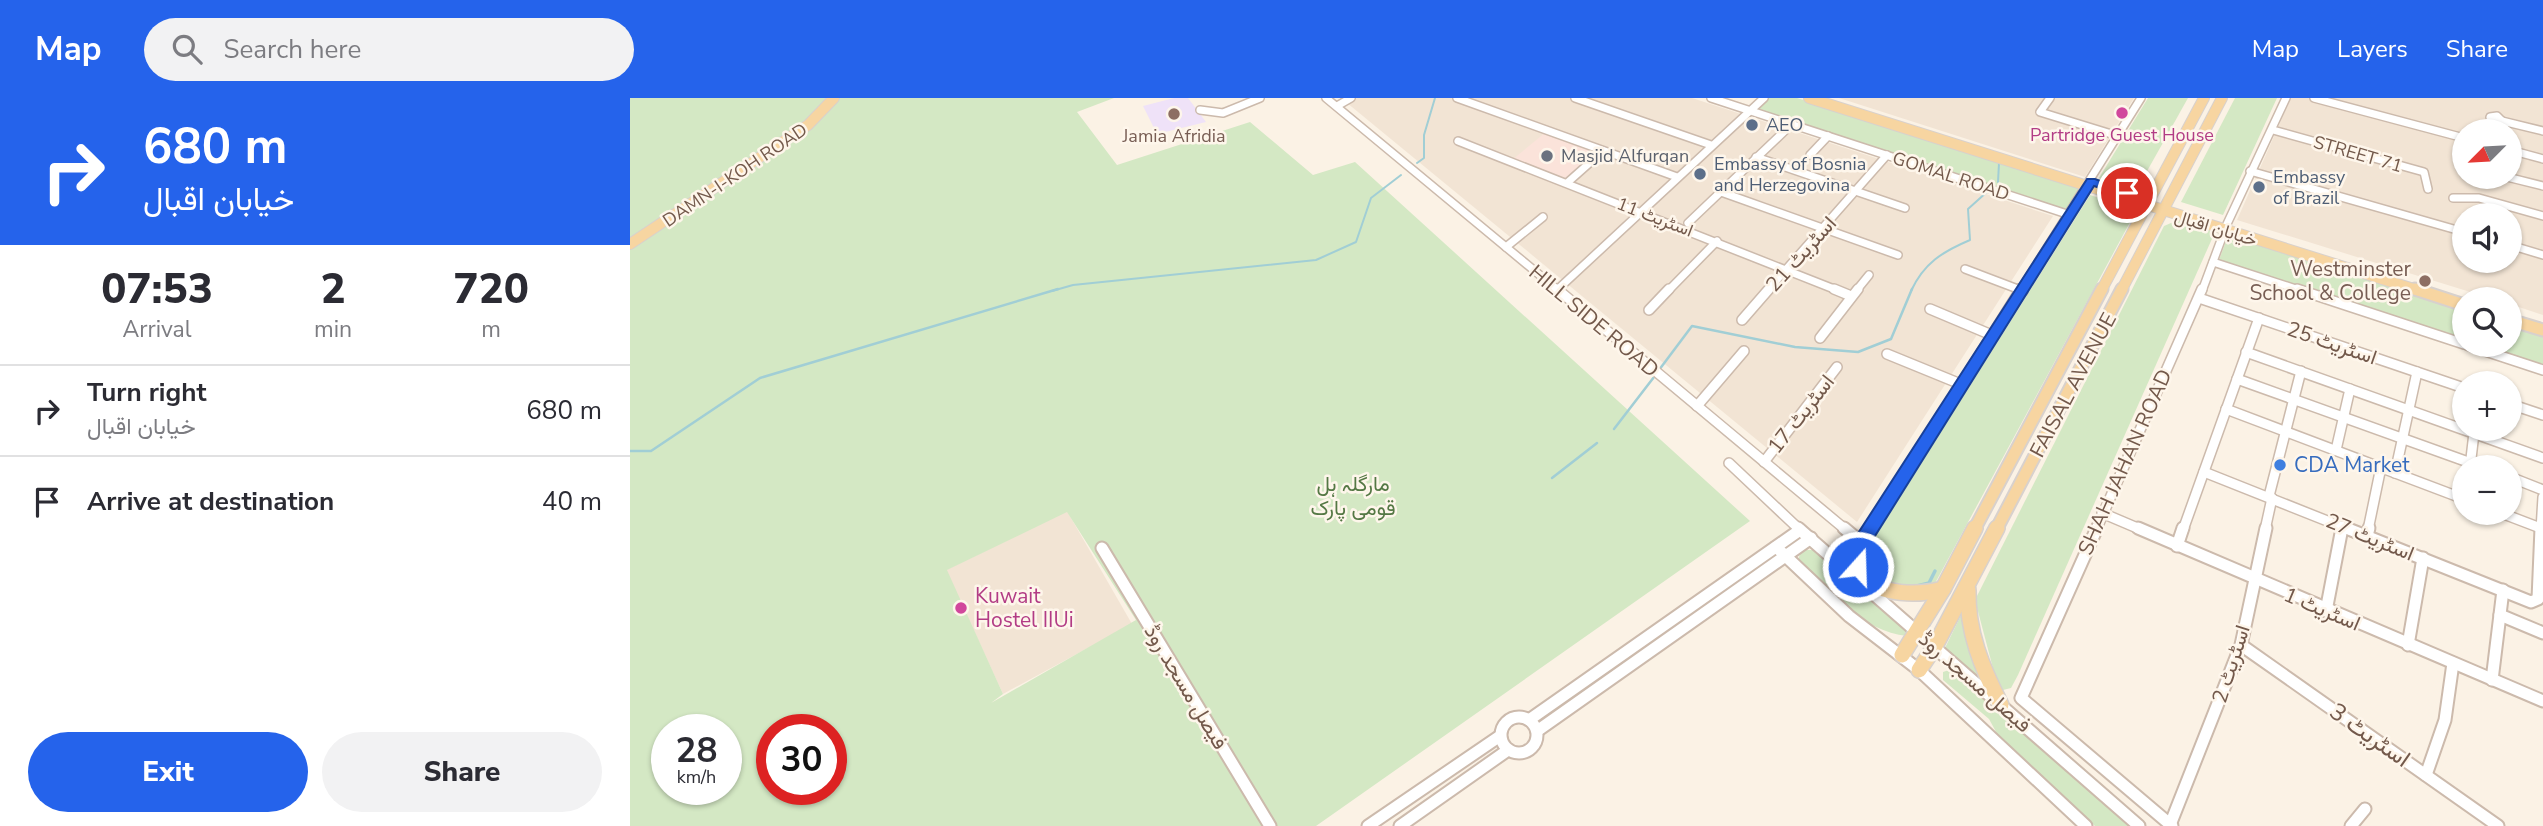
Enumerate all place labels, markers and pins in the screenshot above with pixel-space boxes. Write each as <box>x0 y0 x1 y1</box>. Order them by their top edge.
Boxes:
marker: Partridge Guest House <box>2114 105 2130 121</box>
marker: Jamia Afridia <box>1166 106 1182 122</box>
place label: AEO <box>1766 113 1803 137</box>
marker: AEO <box>1744 117 1760 133</box>
place label: Partridge Guest House <box>2030 123 2214 147</box>
place label: Jamia Afridia <box>1122 124 1225 148</box>
place label: Masjid Alfurqan <box>1561 144 1689 168</box>
marker: Masjid Alfurqan <box>1539 148 1555 164</box>
place label: Embassy of Bosnia and Herzegovina <box>1714 152 1866 197</box>
pin <box>2097 163 2157 223</box>
place label: Embassy of Brazil <box>2273 165 2346 210</box>
marker: Embassy of Bosnia and Herzegovina <box>1692 166 1708 182</box>
marker: Embassy of Brazil <box>2251 179 2267 195</box>
place label: Westminster School & College <box>2249 255 2411 307</box>
marker: Westminster School & College <box>2417 273 2433 289</box>
place label: CDA Market <box>2294 451 2410 479</box>
marker: CDA Market <box>2272 457 2288 473</box>
place label: Kuwait Hostel IIUi <box>975 582 1074 634</box>
marker: Kuwait Hostel IIUi <box>953 600 969 616</box>

